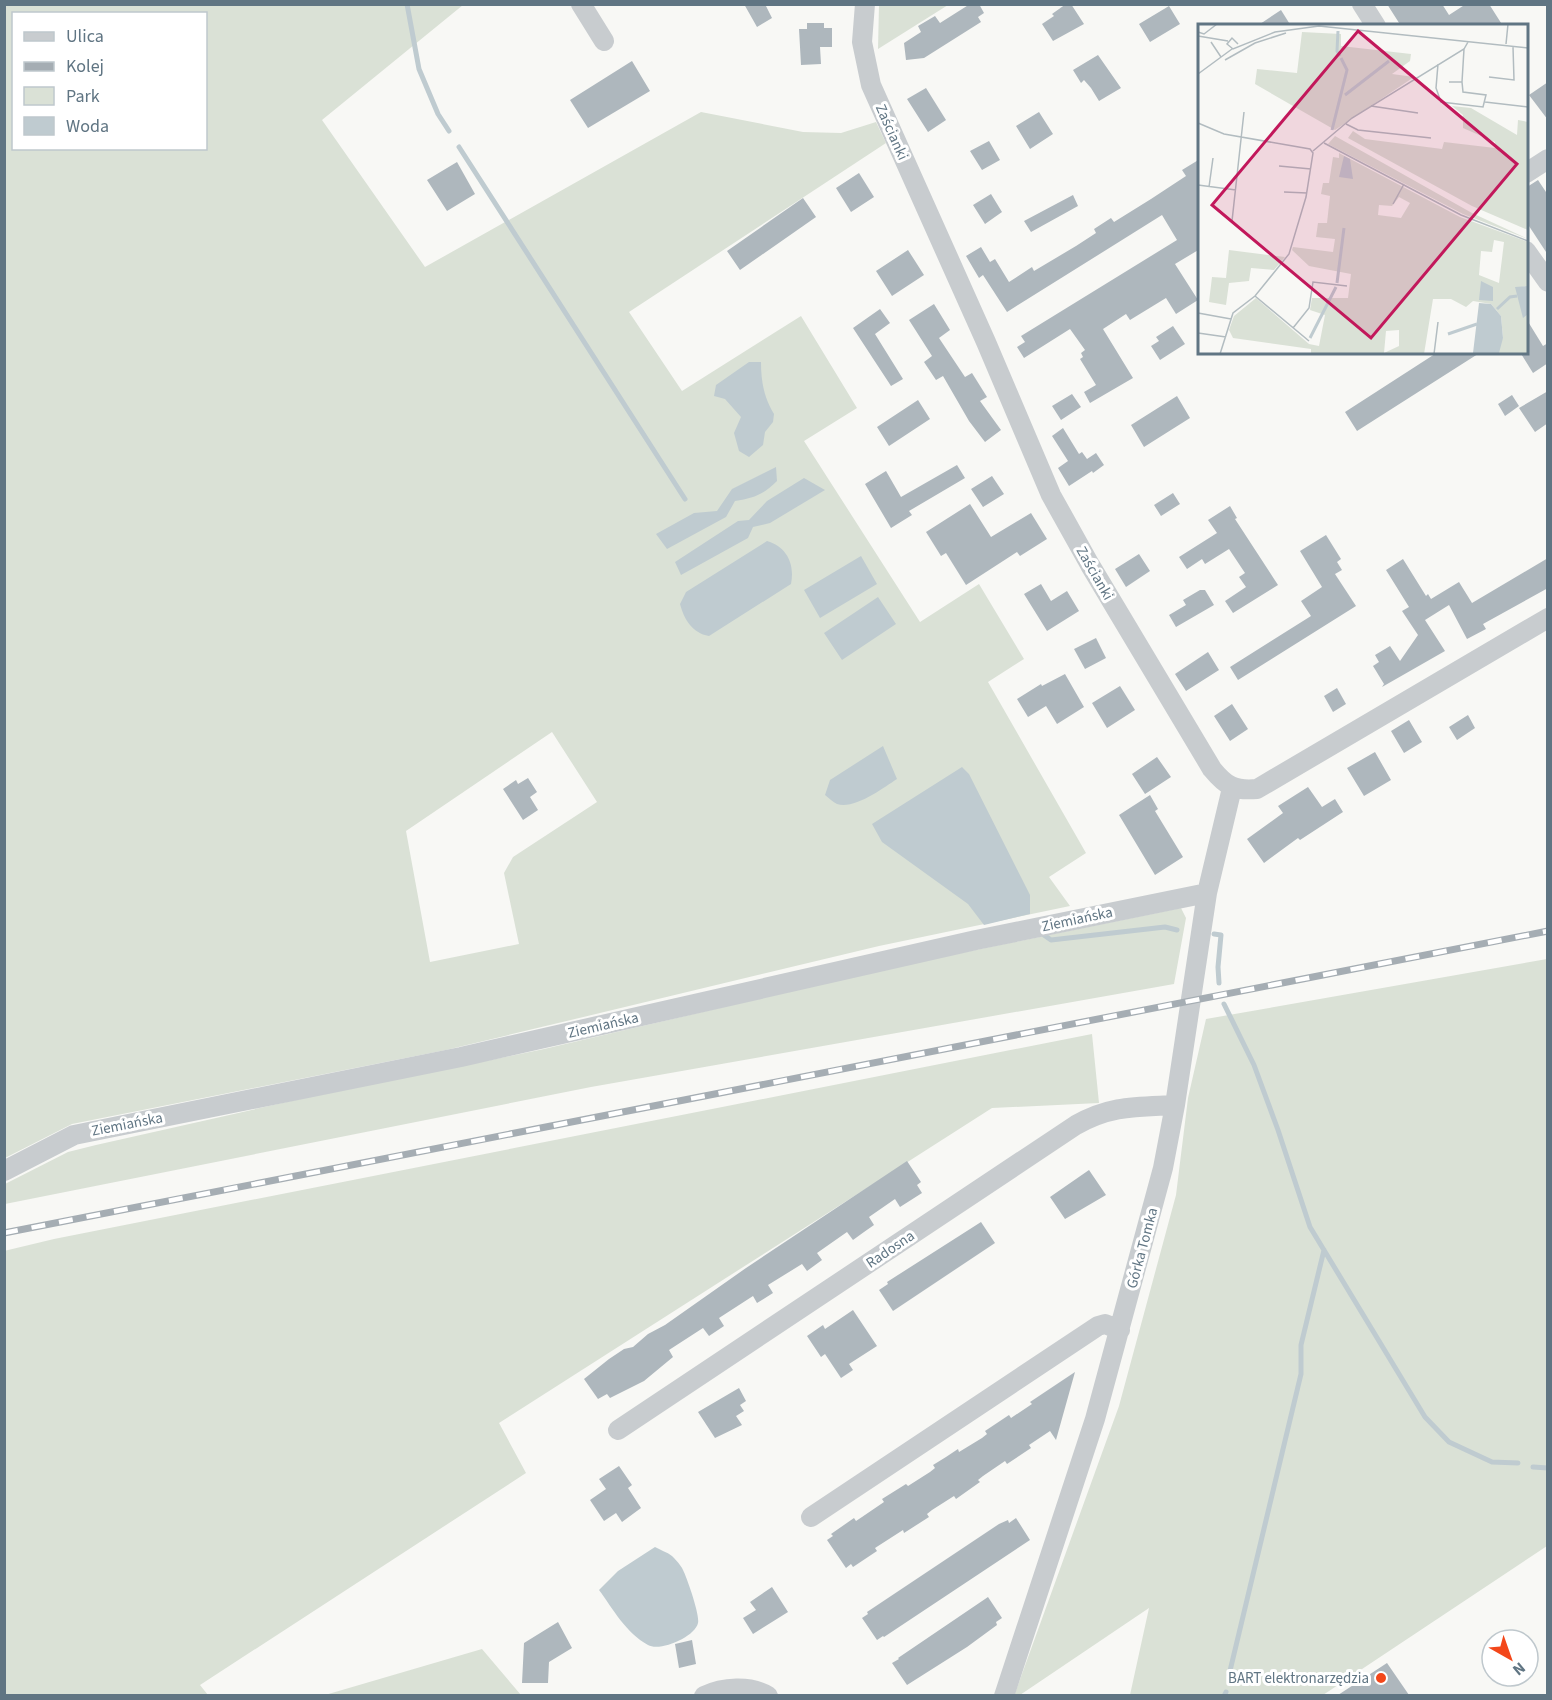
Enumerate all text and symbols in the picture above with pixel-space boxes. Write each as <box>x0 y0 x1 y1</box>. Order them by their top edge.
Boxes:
legend <box>12 12 207 150</box>
text: Ulica <box>66 24 104 49</box>
inset map <box>1198 24 1528 354</box>
text: Kolej <box>66 54 104 79</box>
text: Park <box>66 84 100 109</box>
street label: Zaścianki <box>870 101 913 163</box>
text: Woda <box>66 114 109 139</box>
street label: Zaścianki <box>1071 542 1118 604</box>
street label: Ziemiańska <box>1040 902 1115 937</box>
street label: Ziemiańska <box>566 1007 641 1044</box>
street label: Ziemiańska <box>90 1107 165 1142</box>
street label: Górka Tomka <box>1122 1205 1163 1291</box>
street label: Radosna <box>862 1225 919 1273</box>
north arrow <box>1480 1628 1540 1688</box>
text: N <box>1508 1657 1530 1681</box>
place label: BART elektronarzędzia <box>1228 1668 1369 1689</box>
marker: BART elektronarzędzia <box>1374 1671 1388 1685</box>

